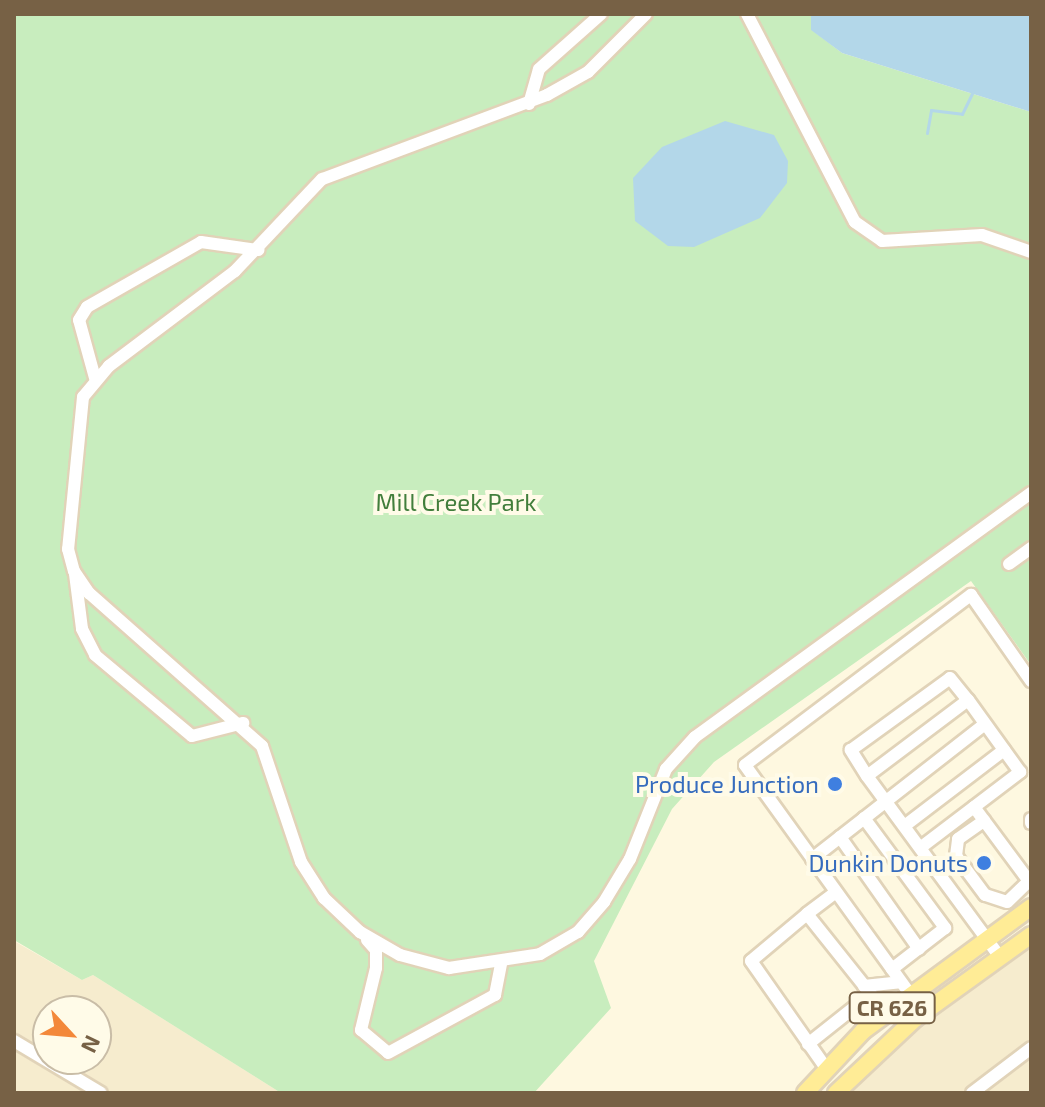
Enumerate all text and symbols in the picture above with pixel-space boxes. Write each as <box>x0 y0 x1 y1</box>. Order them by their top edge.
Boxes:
park label: Mill Creek Park <box>375 488 537 516</box>
place label: Produce Junction <box>634 770 819 798</box>
marker: Produce Junction <box>826 775 844 793</box>
place label: Dunkin Donuts <box>808 849 968 877</box>
marker: Dunkin Donuts <box>975 854 993 872</box>
road number: CR 626 <box>848 990 936 1026</box>
north arrow <box>32 995 112 1075</box>
text: N <box>77 1032 107 1057</box>

